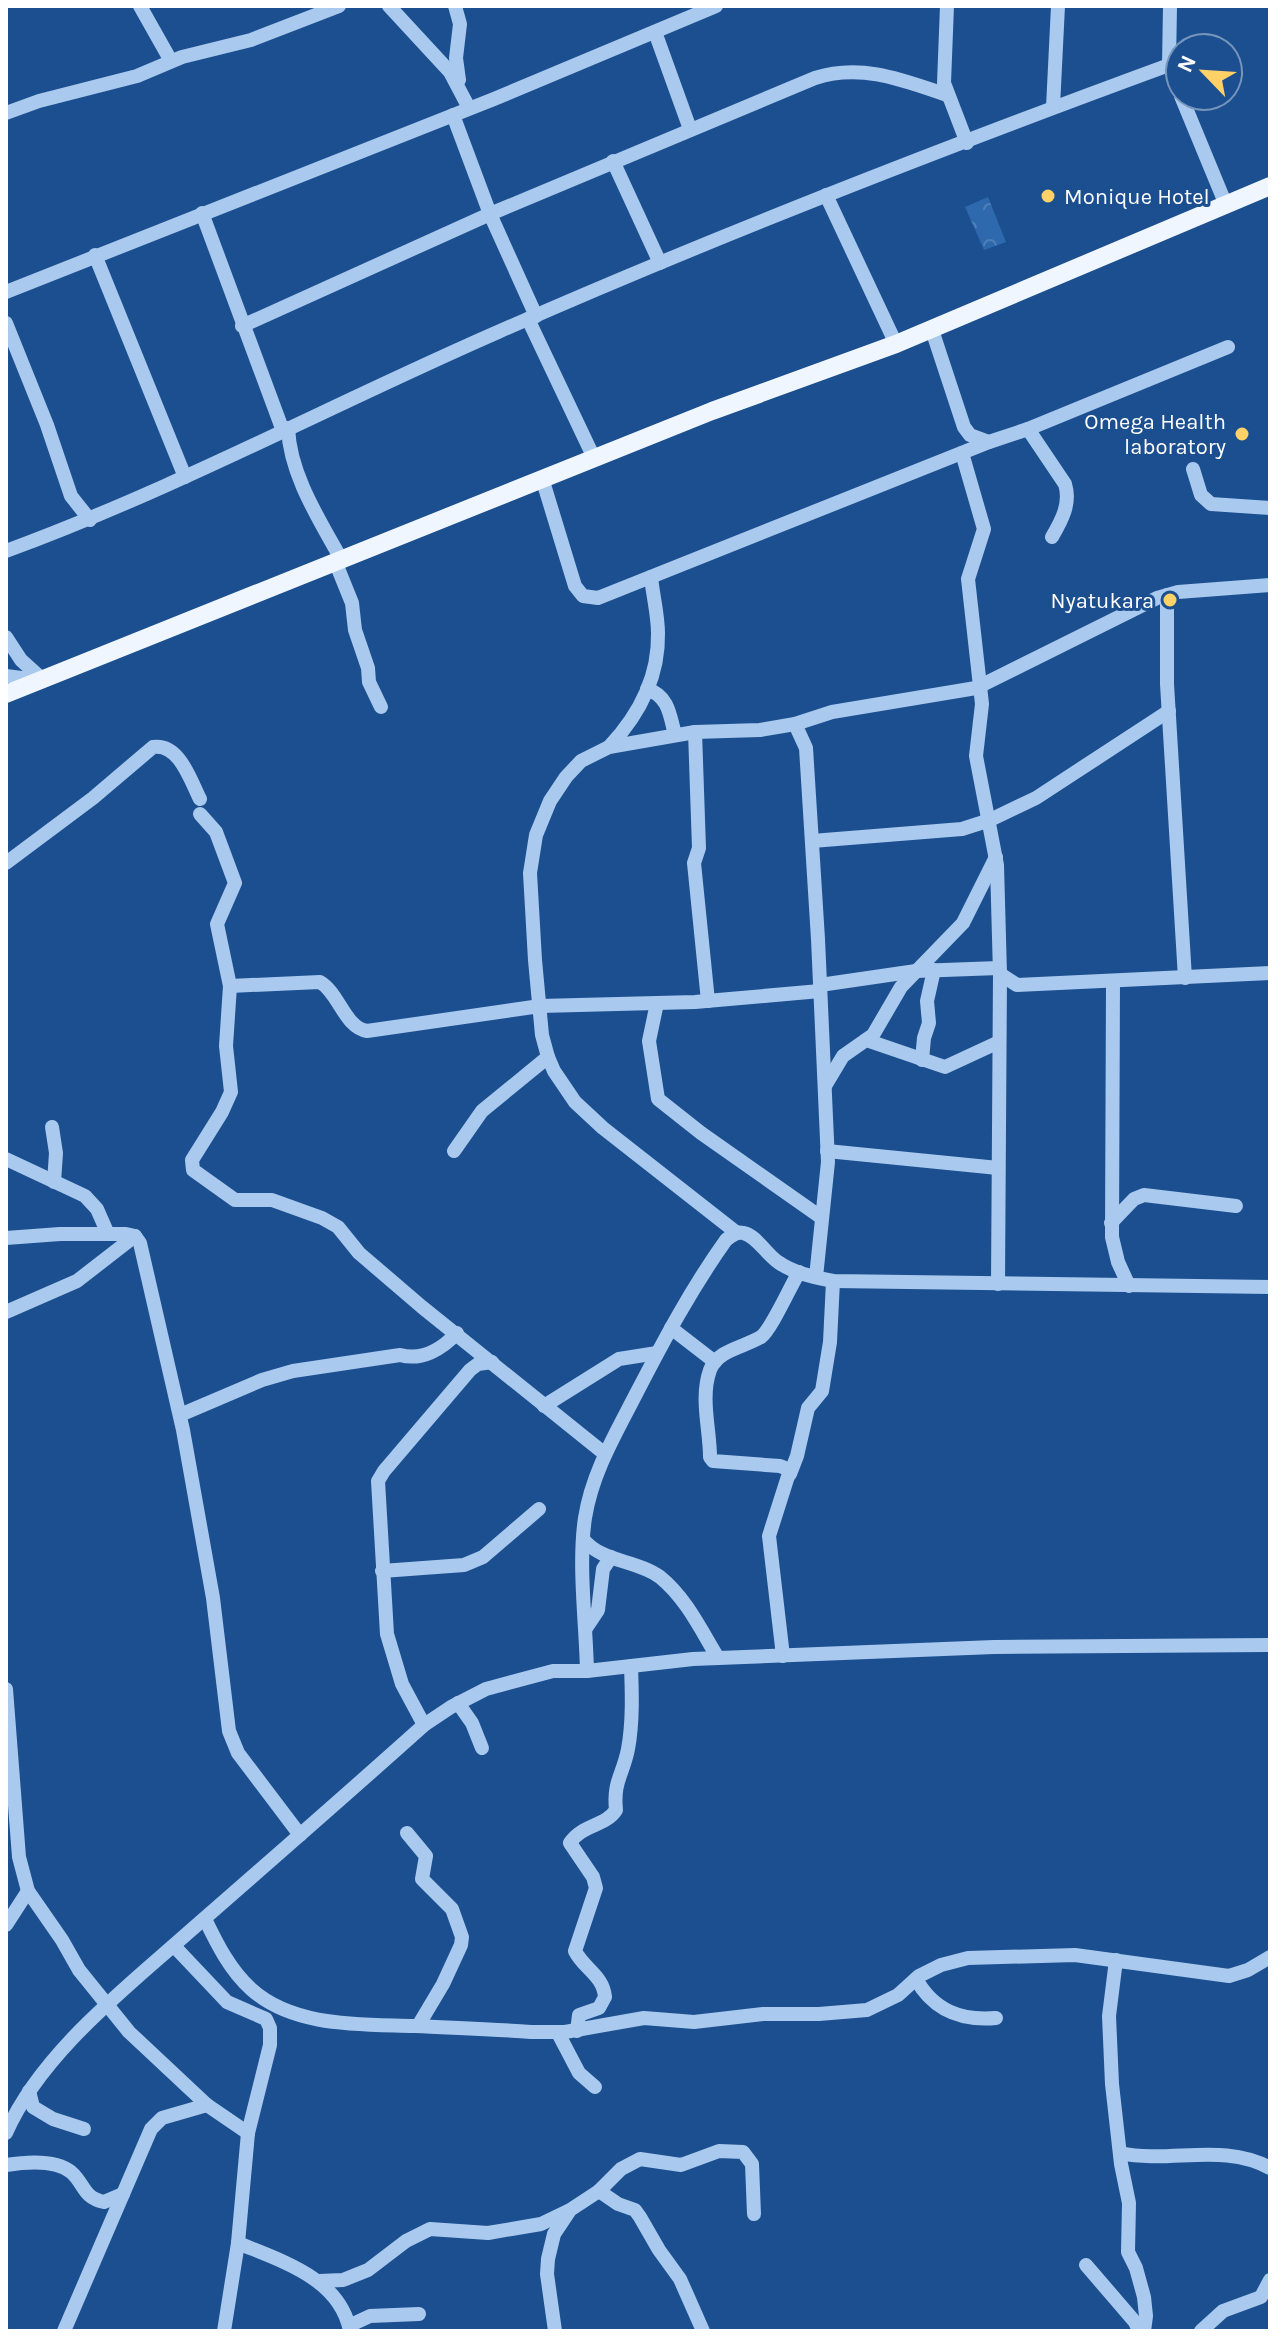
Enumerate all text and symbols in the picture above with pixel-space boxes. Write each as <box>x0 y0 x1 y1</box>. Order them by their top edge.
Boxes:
north arrow <box>1164 32 1244 112</box>
text: N <box>1172 51 1202 77</box>
place label: Monique Hotel <box>1064 184 1210 210</box>
marker: Monique Hotel <box>1039 187 1057 205</box>
place label: Omega Health laboratory <box>1084 409 1226 460</box>
marker: Omega Health laboratory <box>1233 425 1251 443</box>
place label: Nyatukara <box>1050 588 1154 614</box>
marker: Nyatukara <box>1161 591 1179 609</box>

